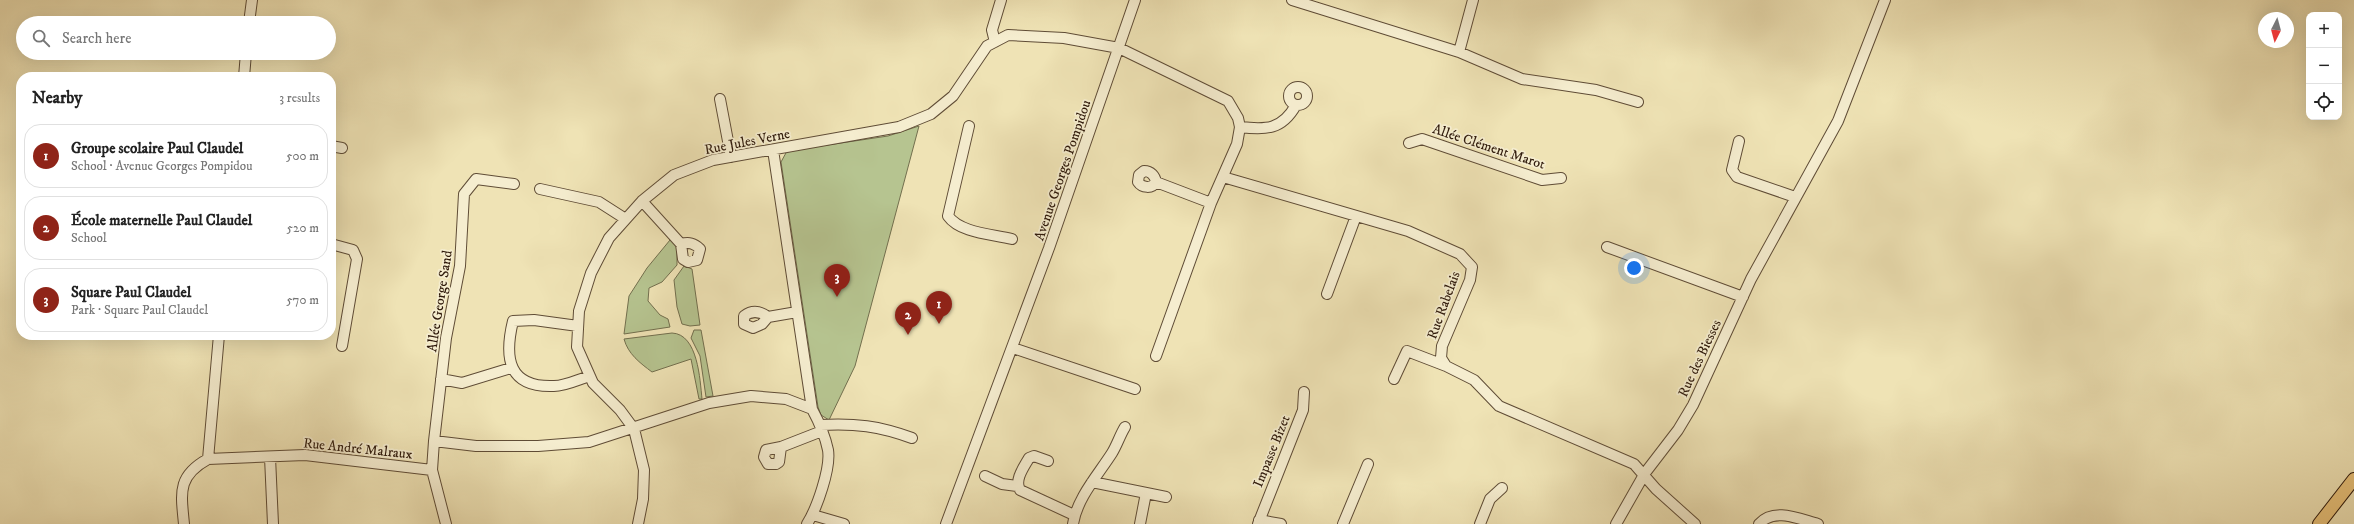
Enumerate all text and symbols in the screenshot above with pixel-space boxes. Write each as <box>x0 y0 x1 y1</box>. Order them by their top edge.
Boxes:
north arrow <box>2258 12 2294 48</box>
map controls <box>2306 12 2342 120</box>
button: + <box>2306 12 2342 48</box>
search box <box>16 16 336 60</box>
icon: search <box>30 27 52 49</box>
text: Search here <box>62 29 131 48</box>
button: − <box>2306 48 2342 84</box>
button: locate <box>2306 84 2342 120</box>
text: Nearby <box>32 87 82 109</box>
text: 3 results <box>279 90 320 106</box>
street label: Avenue Georges Pompidou <box>1030 97 1096 243</box>
street label: Allée Clément Marot <box>1430 120 1548 174</box>
street label: Rue Jules Verne <box>703 125 792 159</box>
text: Groupe scolaire Paul Claudel <box>71 139 243 158</box>
text: 1 <box>44 148 48 164</box>
text: 500 m <box>286 148 319 164</box>
text: School · Avenue Georges Pompidou <box>71 158 252 174</box>
text: École maternelle Paul Claudel <box>71 211 252 230</box>
text: 2 <box>43 220 49 236</box>
text: 520 m <box>287 220 319 236</box>
text: School <box>71 230 107 246</box>
street label: Allée George Sand <box>423 249 457 353</box>
your location <box>1624 258 1644 278</box>
pin: 3 <box>824 264 850 297</box>
street label: Rue Rabelais <box>1423 269 1465 342</box>
text: Square Paul Claudel <box>71 283 191 302</box>
pin: 1 <box>926 291 952 324</box>
text: 3 <box>44 292 48 308</box>
text: 570 m <box>286 292 319 308</box>
text: Park · Square Paul Claudel <box>71 302 208 318</box>
pin: 2 <box>895 302 921 335</box>
street label: Rue des Biesses <box>1674 317 1726 400</box>
street label: Impasse Bizet <box>1249 412 1295 490</box>
street label: Rue André Malraux <box>302 434 414 464</box>

